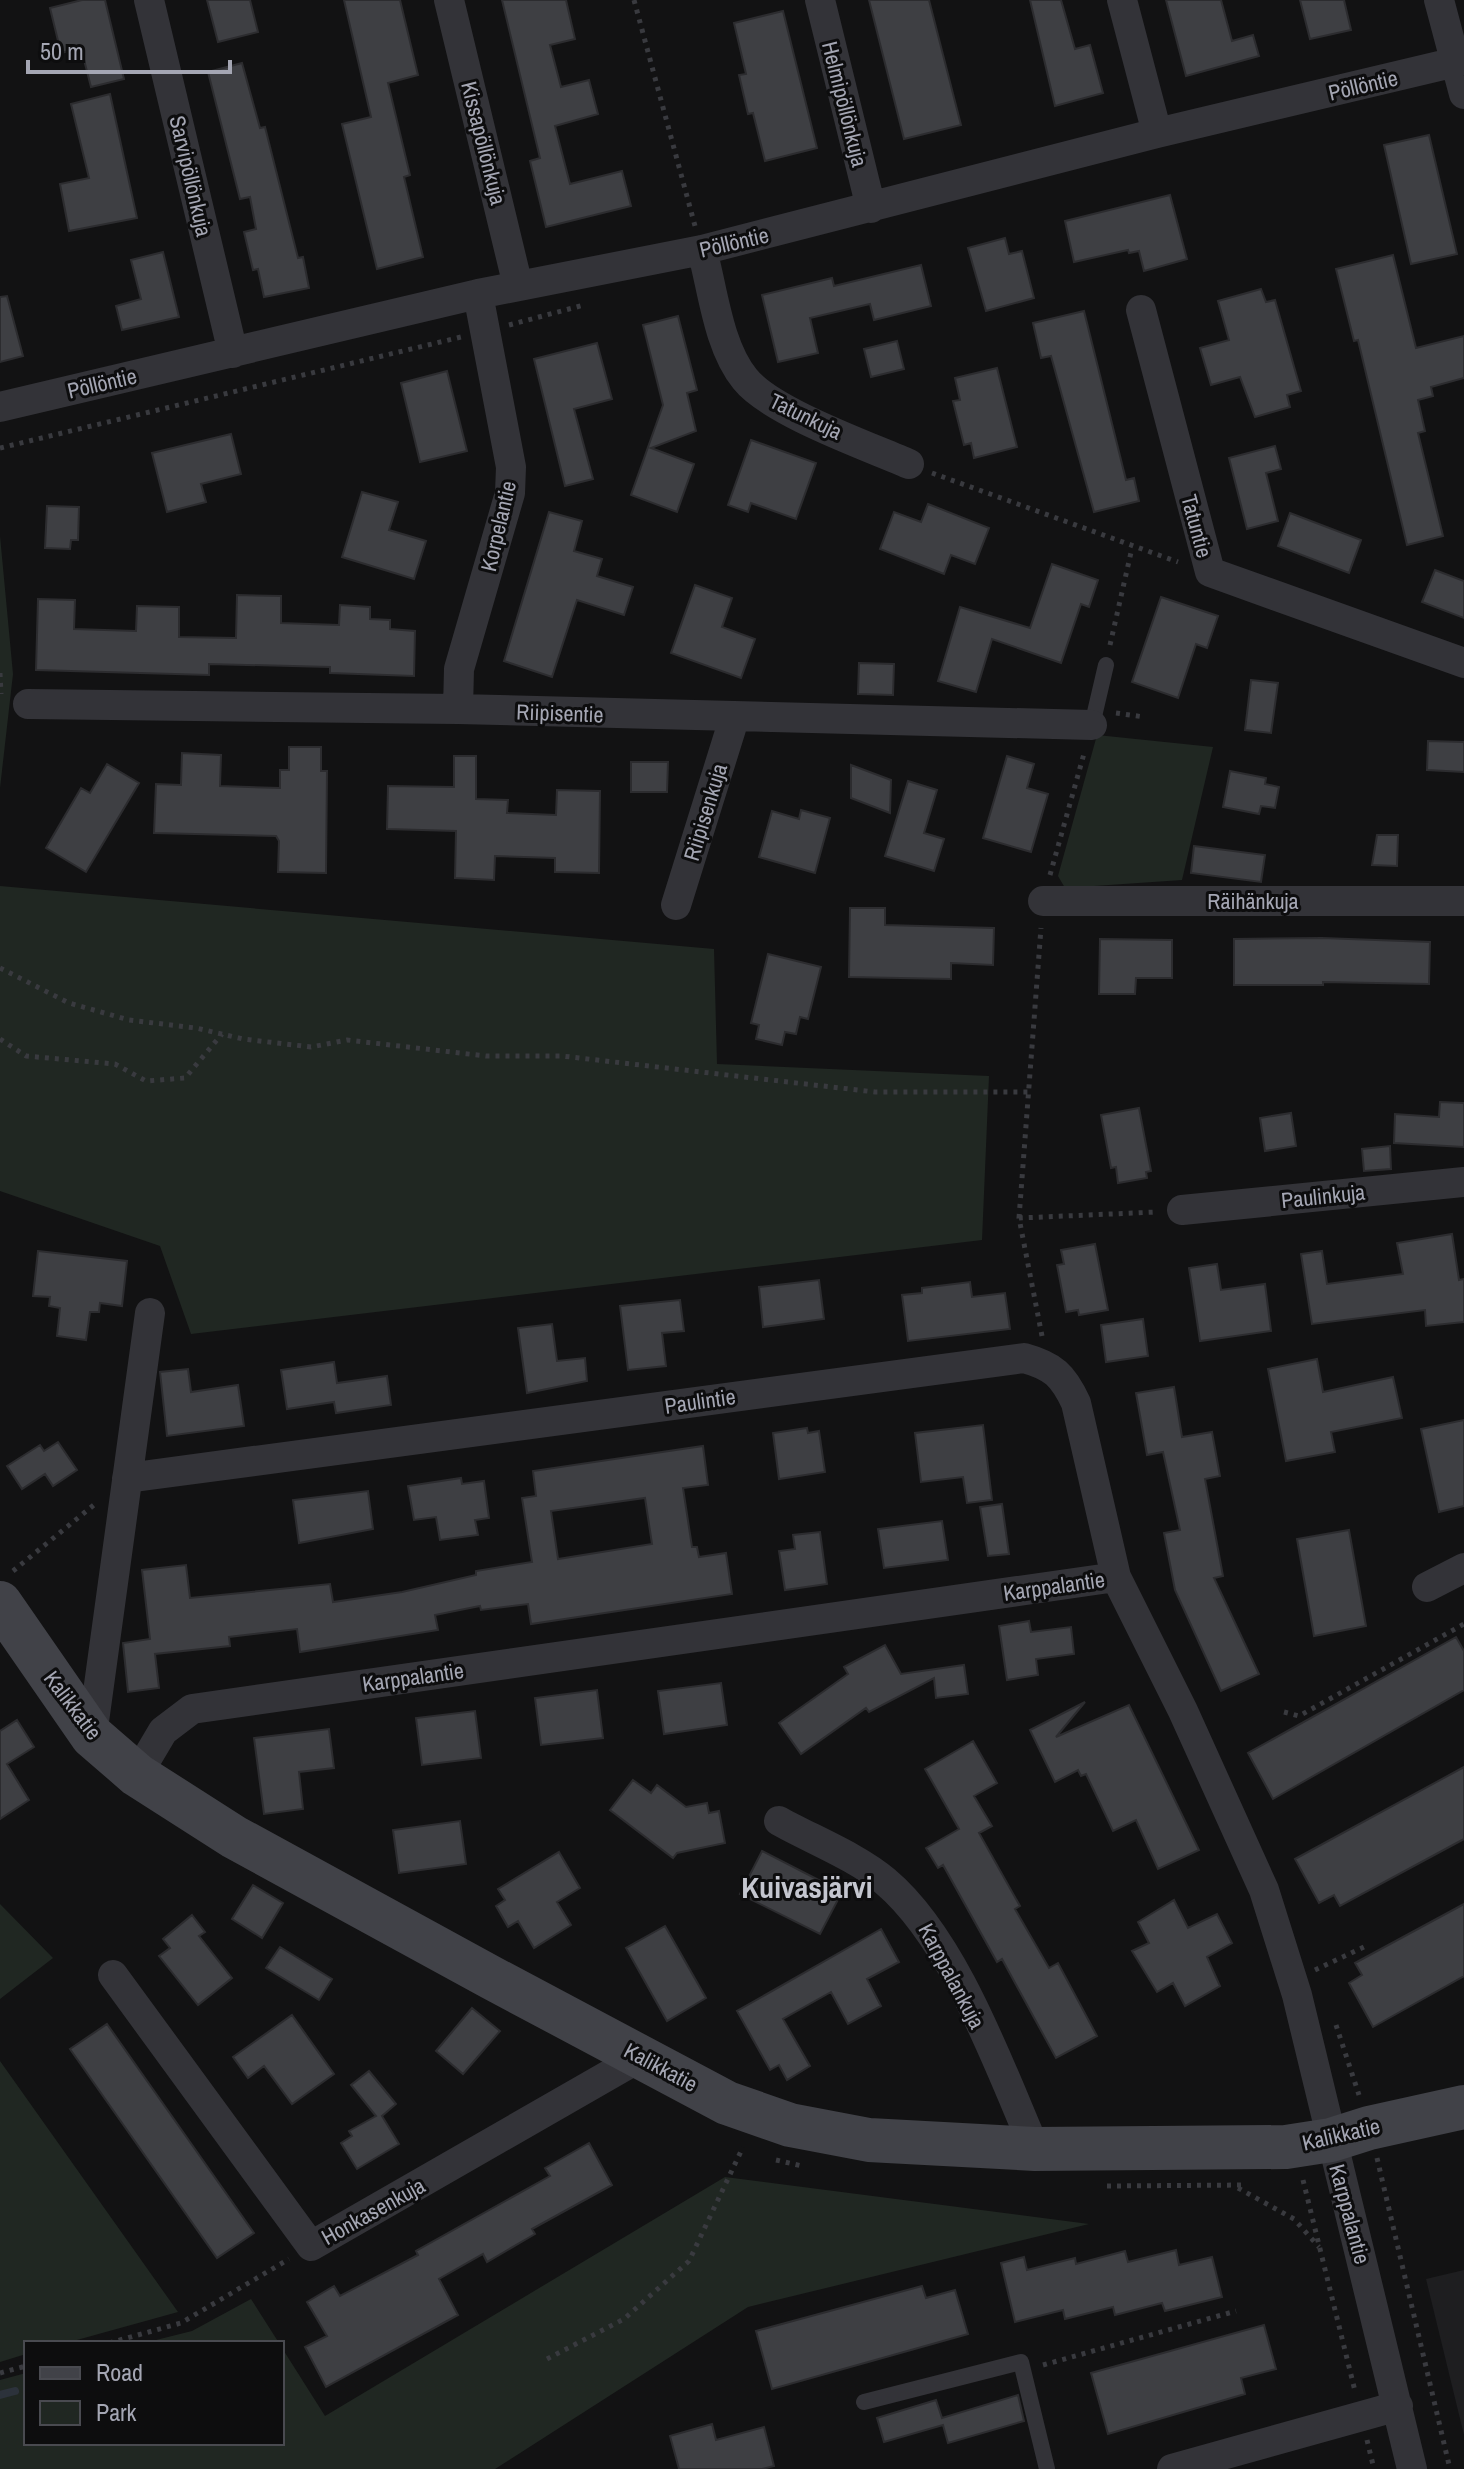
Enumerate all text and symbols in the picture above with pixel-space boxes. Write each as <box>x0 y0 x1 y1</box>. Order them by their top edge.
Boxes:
scale bar <box>28 24 230 74</box>
text: 50 m <box>40 35 84 67</box>
street label: Helmipöllönkuja <box>815 38 875 170</box>
street label: Pöllöntie <box>1325 62 1401 108</box>
street label: Kissapöllönkuja <box>454 78 514 208</box>
street label: Sarvipöllönkuja <box>163 113 219 239</box>
street label: Pöllöntie <box>696 219 772 265</box>
street label: Pöllöntie <box>64 360 140 406</box>
street label: Tatunkuja <box>765 386 847 446</box>
street label: Korpelantie <box>473 478 523 574</box>
street label: Tatuntie <box>1174 491 1220 561</box>
street label: Riipisentie <box>516 696 604 730</box>
street label: Riipisenkuja <box>676 760 734 864</box>
street label: Räihänkuja <box>1207 886 1299 916</box>
street label: Paulinkuja <box>1280 1177 1366 1215</box>
street label: Paulintie <box>663 1381 737 1421</box>
street label: Karppalantie <box>1001 1564 1107 1608</box>
street label: Karppalantie <box>360 1655 466 1699</box>
street label: Kalikkatie <box>37 1664 109 1746</box>
district label: Kuivasjärvi <box>741 1867 873 1907</box>
street label: Karppalankuja <box>912 1918 992 2034</box>
street label: Kalikkatie <box>619 2035 703 2099</box>
street label: Kalikkatie <box>1299 2110 1383 2158</box>
street label: Karppalantie <box>1322 2161 1378 2267</box>
street label: Honkasenkuja <box>316 2170 430 2252</box>
legend <box>24 2341 284 2445</box>
text: Road <box>96 2356 143 2388</box>
text: Park <box>96 2396 137 2428</box>

